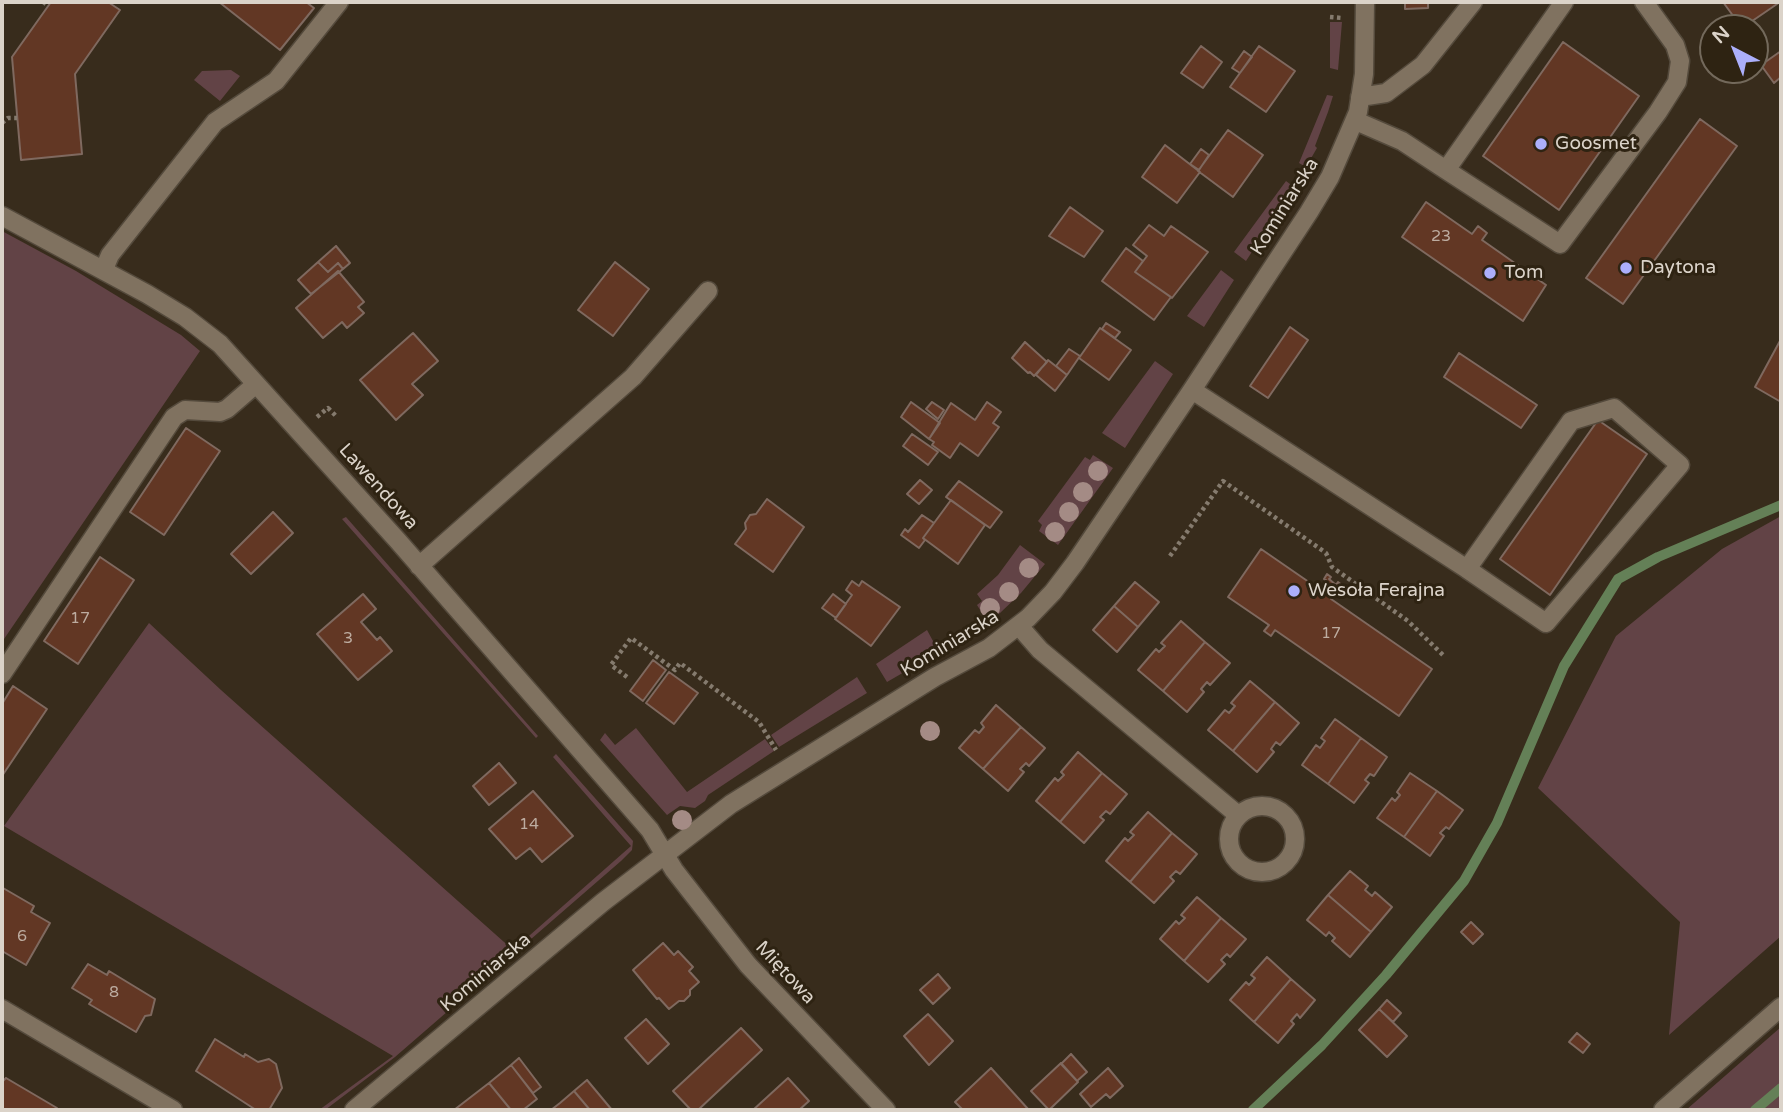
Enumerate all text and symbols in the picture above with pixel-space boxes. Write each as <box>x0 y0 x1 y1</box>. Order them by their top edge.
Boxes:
north arrow <box>1699 14 1769 84</box>
text: N <box>1708 22 1734 48</box>
place label: Goosmet <box>1555 133 1637 155</box>
marker: Goosmet <box>1533 136 1549 152</box>
street label: Kominiarska <box>1246 154 1324 260</box>
house number: 23 <box>1431 227 1451 247</box>
place label: Daytona <box>1640 257 1716 279</box>
marker: Daytona <box>1618 260 1634 276</box>
place label: Tom <box>1504 262 1543 284</box>
marker: Tom <box>1482 265 1498 281</box>
street label: Lawendowa <box>333 439 423 535</box>
place label: Wesoła Ferajna <box>1308 580 1445 602</box>
marker: Wesoła Ferajna <box>1286 583 1302 599</box>
street label: Kominiarska <box>897 606 1003 682</box>
house number: 17 <box>70 609 90 629</box>
house number: 17 <box>1321 624 1341 644</box>
house number: 3 <box>343 629 353 649</box>
house number: 14 <box>519 815 539 835</box>
house number: 6 <box>17 927 27 947</box>
street label: Kominiarska <box>436 929 536 1017</box>
street label: Miętowa <box>750 937 820 1009</box>
house number: 8 <box>109 983 119 1003</box>

